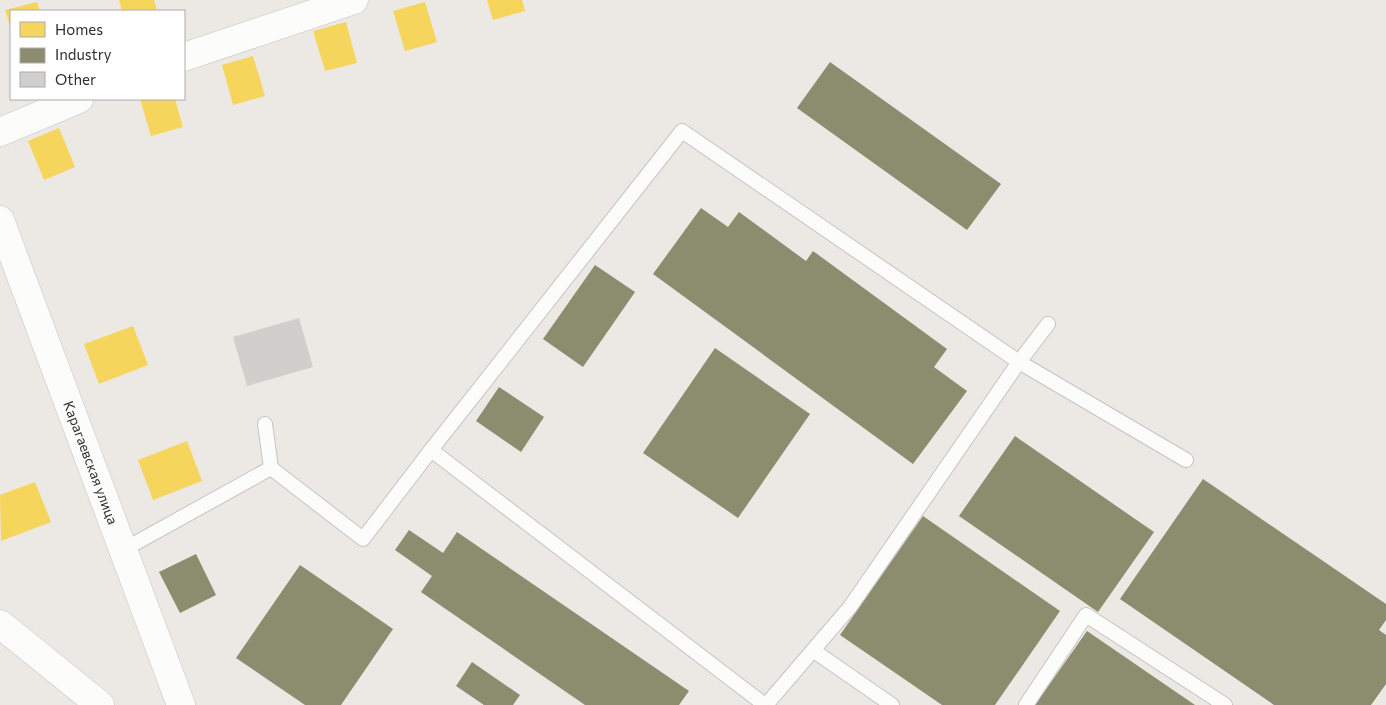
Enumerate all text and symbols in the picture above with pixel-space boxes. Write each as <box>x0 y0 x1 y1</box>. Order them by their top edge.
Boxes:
legend <box>10 10 185 100</box>
text: Homes <box>55 20 103 38</box>
text: Industry <box>55 45 112 63</box>
text: Other <box>55 70 96 88</box>
street label: Карагаевская улица <box>60 398 122 527</box>

